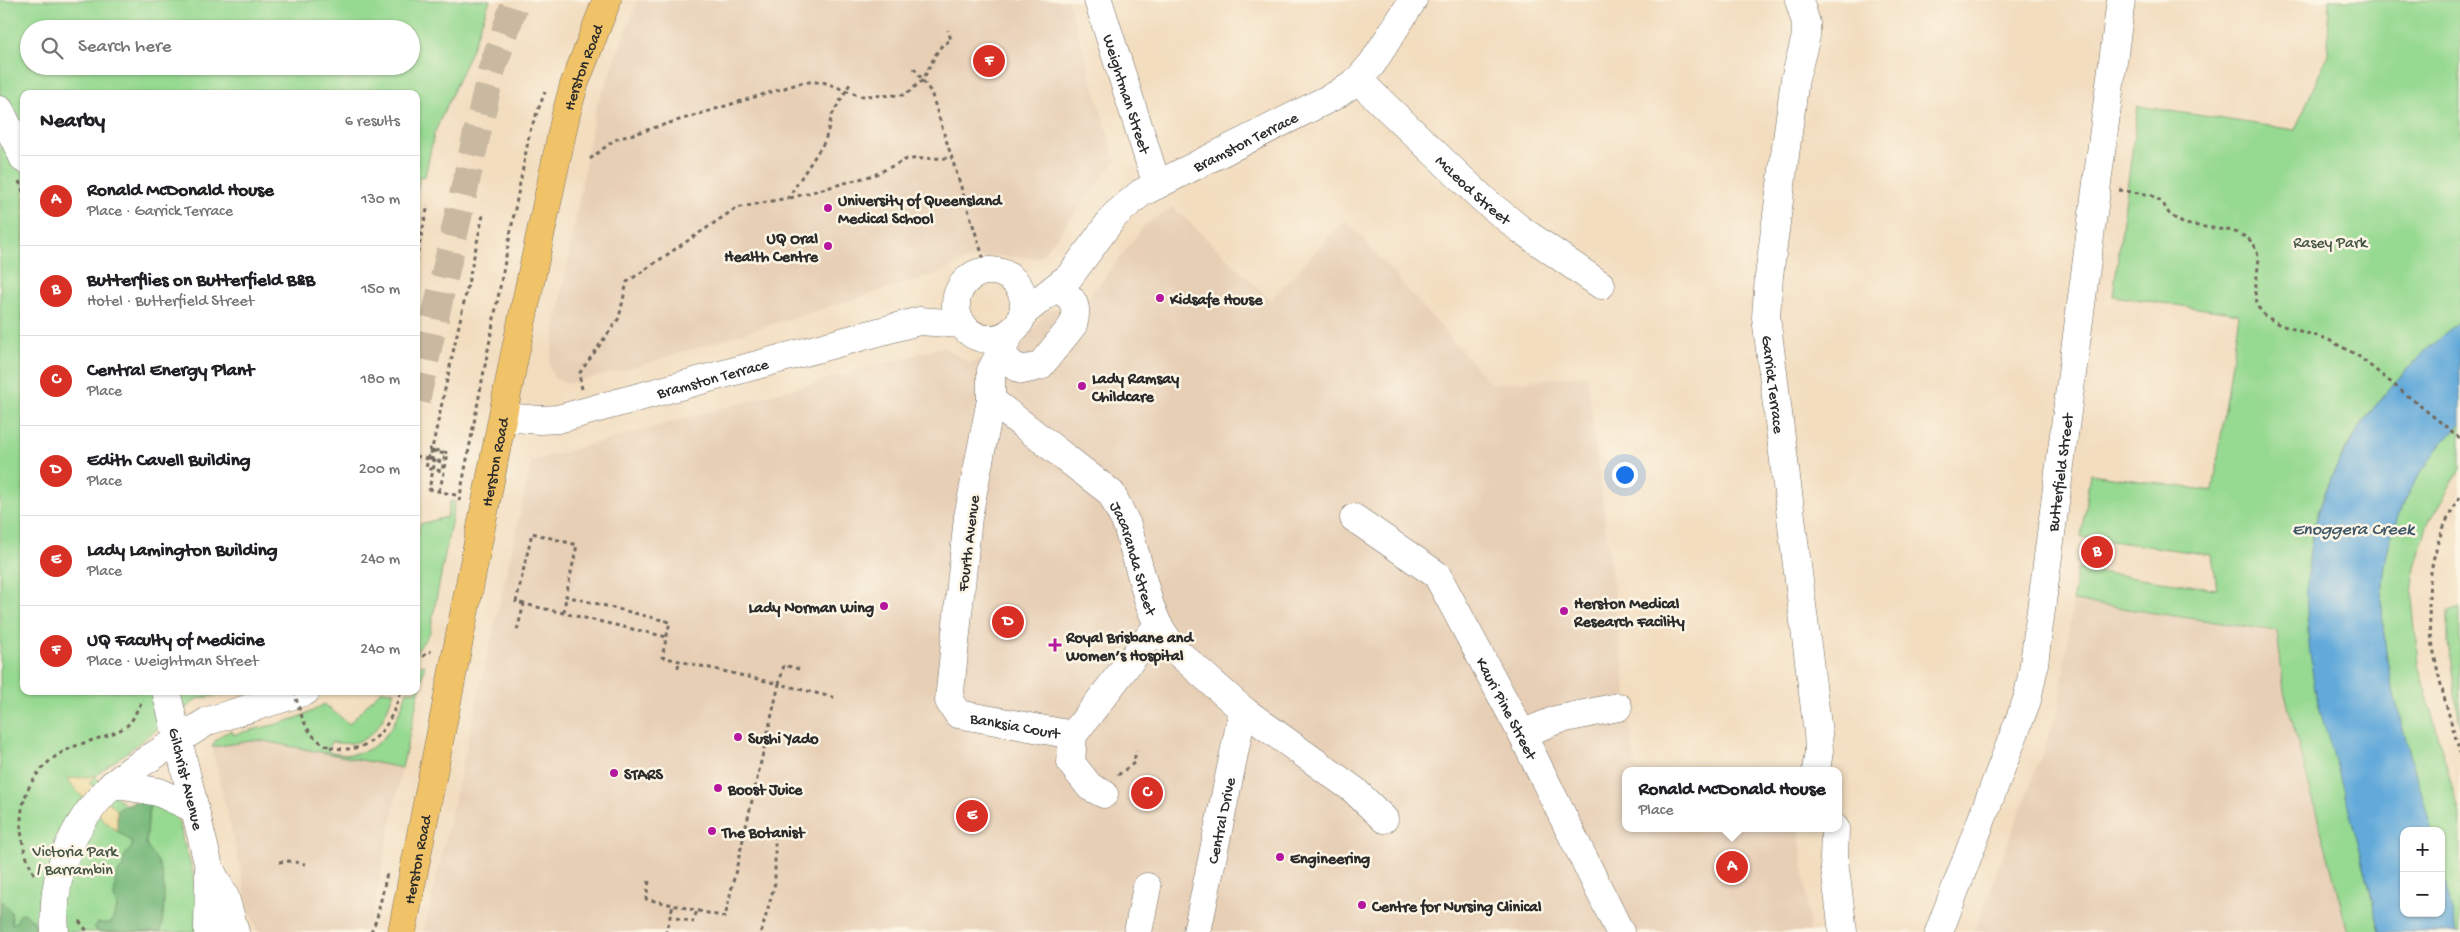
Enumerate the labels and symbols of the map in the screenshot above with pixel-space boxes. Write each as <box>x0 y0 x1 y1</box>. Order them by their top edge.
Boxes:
street label: Herston Road <box>561 21 610 113</box>
street label: Weightman Street <box>1097 33 1153 158</box>
pin: F <box>973 42 1005 80</box>
street label: Bramston Terrace <box>1190 109 1303 179</box>
street label: McLeod Street <box>1430 153 1514 231</box>
place label: University of Queensland Medical School <box>838 192 1003 230</box>
marker: University of Queensland Medical School <box>822 202 834 214</box>
place label: UQ Oral Health Centre <box>724 231 819 268</box>
park label: Rasey Park <box>2293 235 2369 254</box>
marker: UQ Oral Health Centre <box>822 240 834 252</box>
place label: Kidsafe House <box>1169 291 1263 311</box>
marker: Kidsafe House <box>1154 292 1166 304</box>
street label: Garrick Terrace <box>1755 335 1787 435</box>
street label: Bramston Terrace <box>654 356 772 405</box>
place label: Lady Ramsay Childcare <box>1091 371 1179 408</box>
marker: Lady Ramsay Childcare <box>1076 380 1088 392</box>
street label: Butterfield Street <box>2045 411 2080 534</box>
street label: Herston Road <box>479 415 515 509</box>
your location <box>1612 462 1638 488</box>
street label: Fourth Avenue <box>955 494 986 594</box>
street label: Jacaranda Street <box>1104 499 1159 620</box>
water label: Enoggera Creek <box>2292 520 2416 541</box>
pin: B <box>2081 533 2113 571</box>
place label: Herston Medical Research Facility <box>1573 596 1685 633</box>
place label: Lady Norman Wing <box>748 600 874 619</box>
marker: Lady Norman Wing <box>878 600 890 612</box>
pin: D <box>992 603 1024 641</box>
marker: Herston Medical Research Facility <box>1558 605 1570 617</box>
place label: Royal Brisbane and Women’s Hospital <box>1065 630 1194 667</box>
marker: Royal Brisbane and Women’s Hospital <box>1048 638 1062 652</box>
street label: Kauri Pine Street <box>1470 655 1540 765</box>
street label: Banksia Court <box>967 710 1062 746</box>
street label: Gilchrist Avenue <box>162 726 206 833</box>
marker: Sushi Yado <box>732 731 744 743</box>
place label: Sushi Yado <box>748 731 819 750</box>
marker: STARS <box>608 767 620 779</box>
place label: STARS <box>624 767 663 786</box>
pin: C <box>1131 774 1163 812</box>
street label: Central Drive <box>1205 775 1242 866</box>
marker: Boost Juice <box>712 782 724 794</box>
place label: Boost Juice <box>727 782 803 801</box>
pin: E <box>956 797 988 835</box>
street label: Herston Road <box>402 812 438 906</box>
marker: The Botanist <box>706 825 718 837</box>
place label: The Botanist <box>720 825 806 844</box>
park label: Victoria Park / Barrambin <box>32 844 119 881</box>
pin: A <box>1716 848 1748 886</box>
marker: Engineering <box>1274 851 1286 863</box>
place label: Engineering <box>1290 851 1370 870</box>
place label: Centre for Nursing Clinical <box>1371 898 1542 918</box>
marker: Centre for Nursing Clinical <box>1356 899 1368 911</box>

